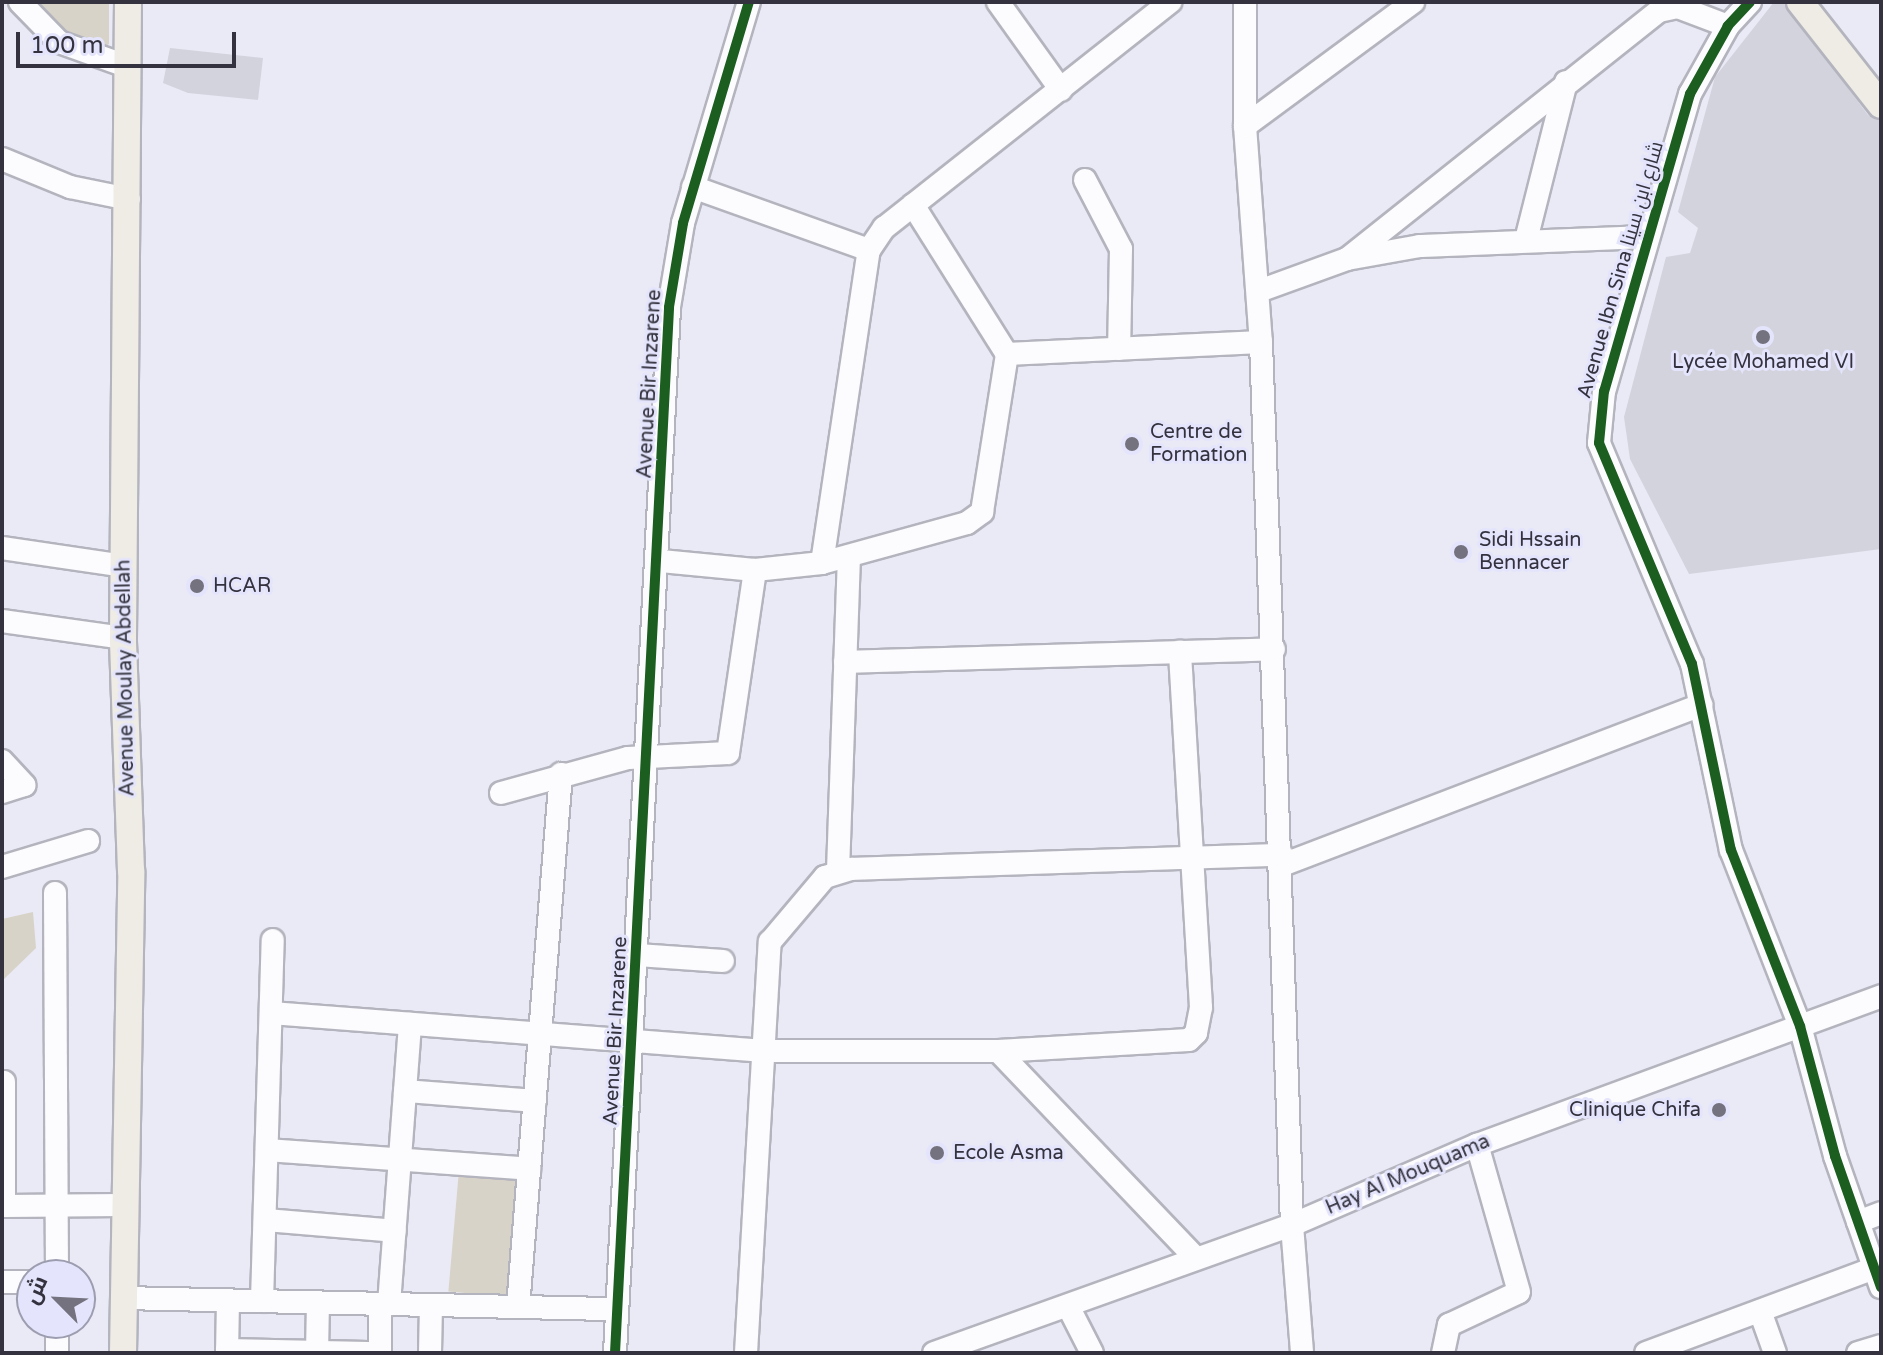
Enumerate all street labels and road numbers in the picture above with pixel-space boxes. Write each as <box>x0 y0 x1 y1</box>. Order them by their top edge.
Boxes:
street label: Avenue Ibn Sina شارع ابن سينا <box>1573 139 1669 401</box>
street label: Avenue Bir Inzarene <box>633 289 667 479</box>
street label: Avenue Moulay Abdellah <box>112 559 140 797</box>
street label: Avenue Bir Inzarene <box>599 936 633 1126</box>
street label: Hay Al Mouquama <box>1322 1130 1494 1220</box>

